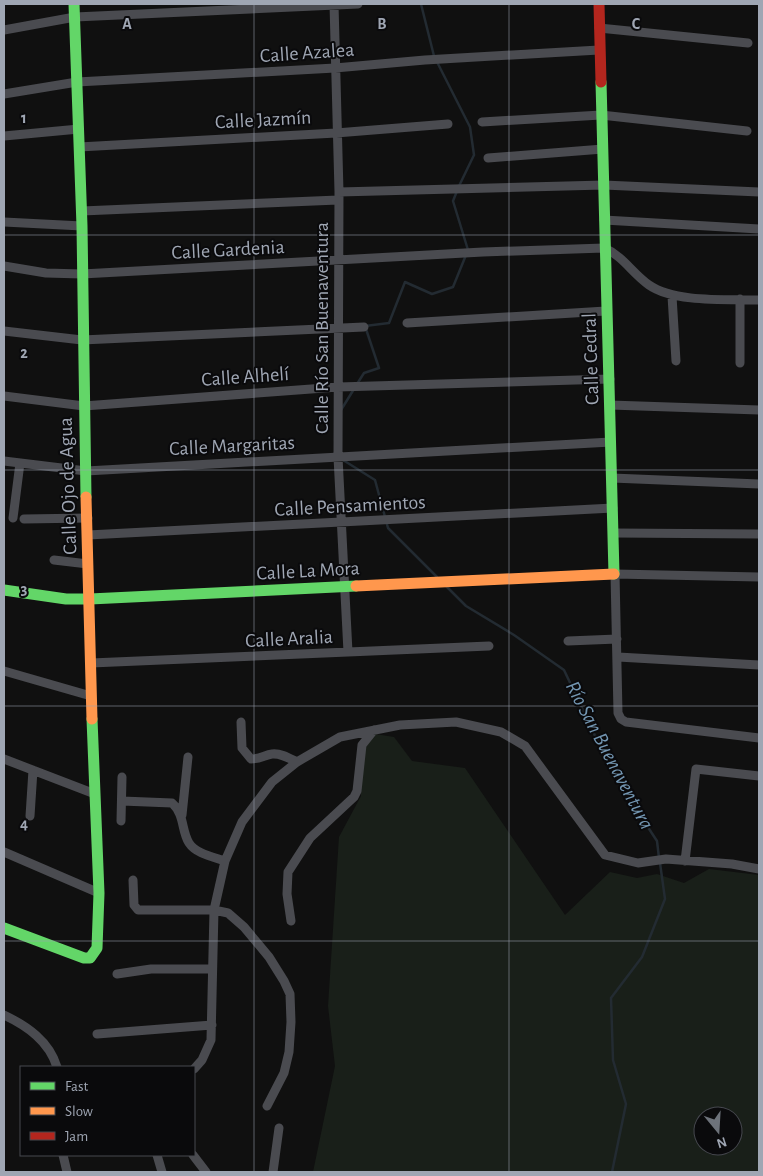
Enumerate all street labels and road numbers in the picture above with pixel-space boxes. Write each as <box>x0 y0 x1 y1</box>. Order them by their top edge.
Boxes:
street label: Calle Azalea <box>259 40 355 66</box>
street label: Calle Jazmín <box>214 107 312 133</box>
street label: Calle Río San Buenaventura <box>312 222 332 434</box>
street label: Calle Gardenia <box>171 237 285 263</box>
street label: Calle Cedral <box>579 313 603 405</box>
street label: Calle Alhelí <box>201 364 290 390</box>
street label: Calle Ojo de Agua <box>56 417 80 555</box>
street label: Calle Margaritas <box>169 433 295 459</box>
street label: Calle Pensamientos <box>274 492 426 520</box>
street label: Calle La Mora <box>256 558 360 584</box>
street label: Calle Aralia <box>245 627 333 651</box>

